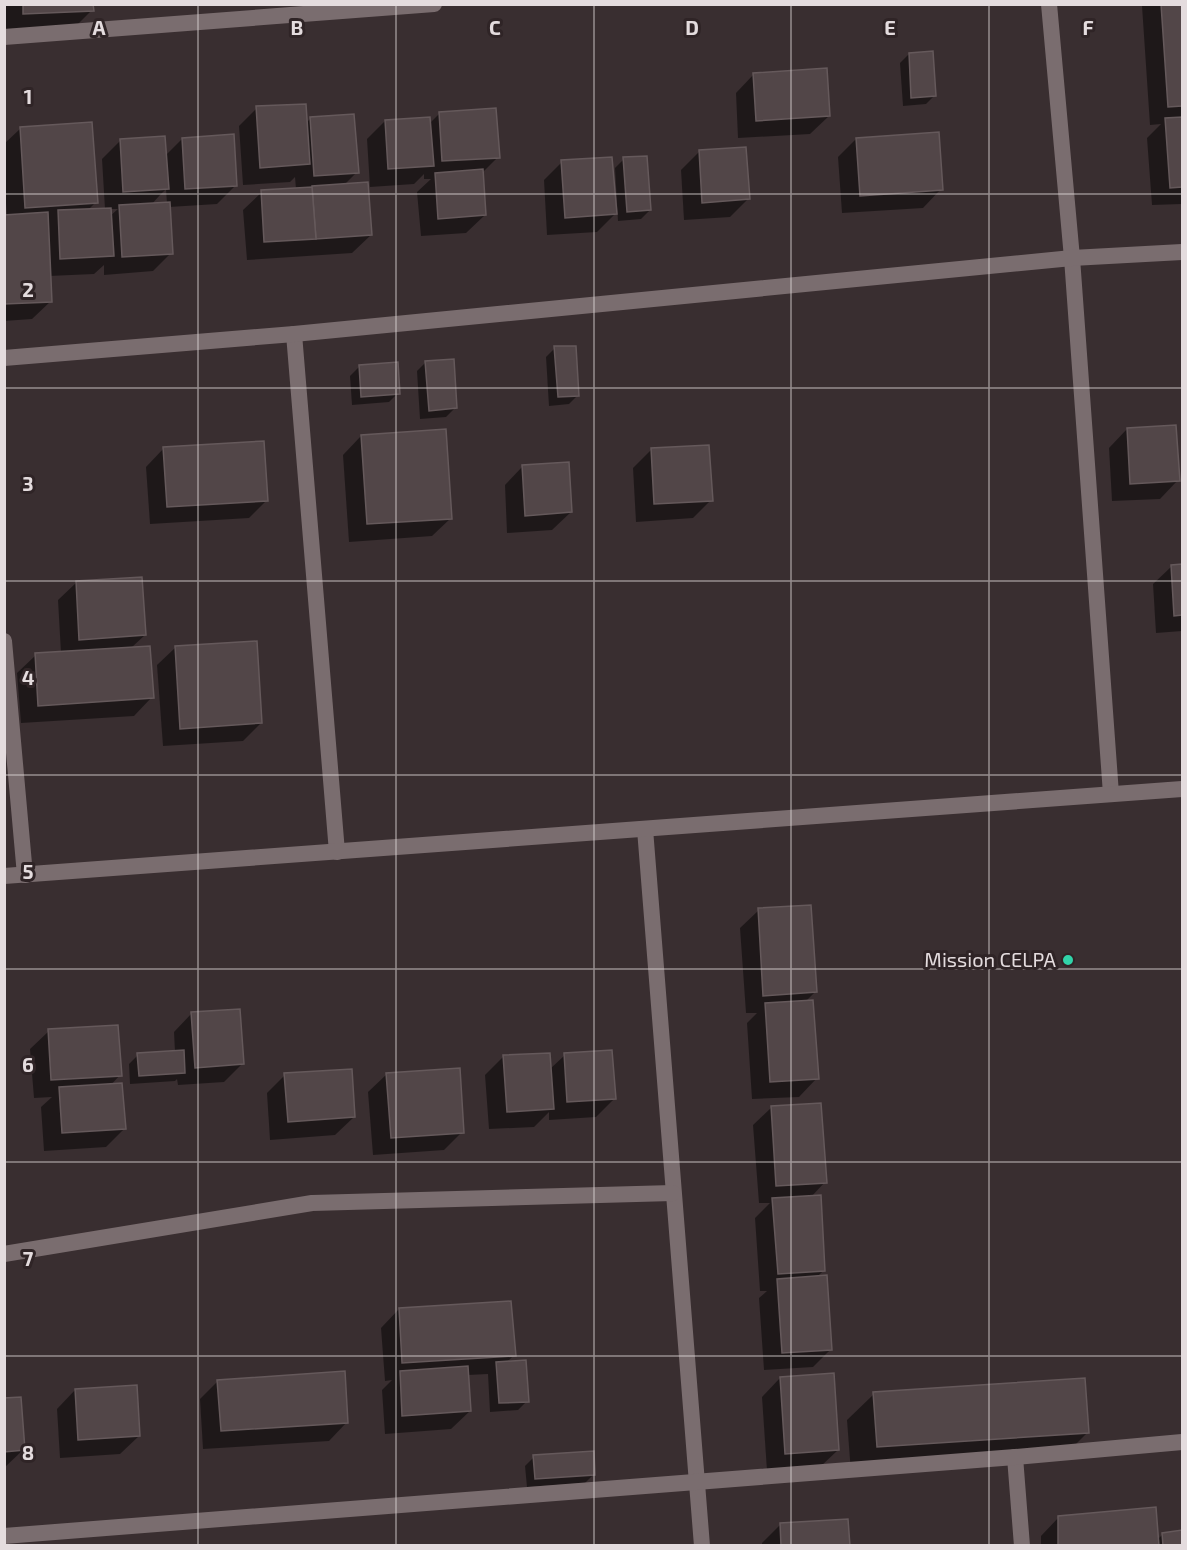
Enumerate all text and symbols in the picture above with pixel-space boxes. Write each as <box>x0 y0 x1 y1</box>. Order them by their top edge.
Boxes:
text: A <box>92 15 106 39</box>
text: B <box>291 15 303 39</box>
text: C <box>489 15 501 39</box>
text: D <box>685 15 699 39</box>
text: E <box>884 15 896 39</box>
text: F <box>1082 15 1094 39</box>
text: 1 <box>24 84 32 108</box>
text: 2 <box>22 277 34 301</box>
text: 3 <box>22 471 34 495</box>
text: 4 <box>22 665 35 689</box>
text: 5 <box>22 859 34 883</box>
place label: Mission CELPA <box>924 947 1057 971</box>
marker: Mission CELPA <box>1061 953 1075 967</box>
text: 6 <box>22 1052 34 1076</box>
text: 7 <box>23 1246 34 1270</box>
text: 8 <box>22 1440 34 1464</box>

